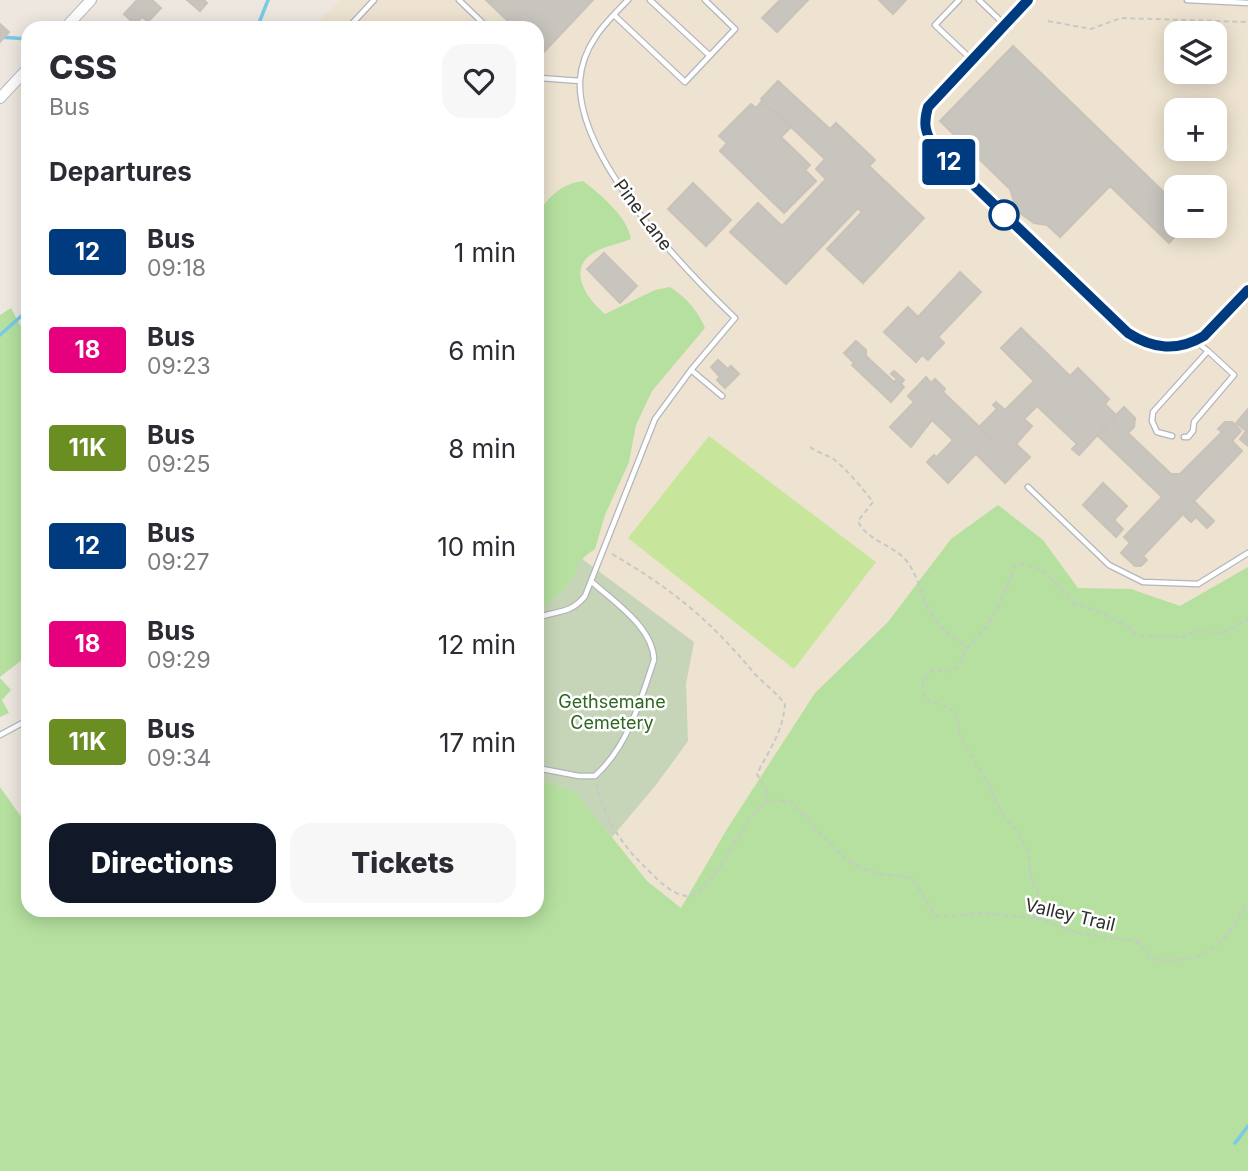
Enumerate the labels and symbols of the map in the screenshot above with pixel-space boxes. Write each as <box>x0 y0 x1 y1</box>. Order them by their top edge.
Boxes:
line badge: 12 <box>918 139 981 185</box>
street label: Pine Lane <box>610 175 677 254</box>
unlabelled marker <box>989 200 1019 230</box>
park label: Gethsemane Cemetery <box>558 691 666 733</box>
street label: Valley Trail <box>1023 894 1117 935</box>

